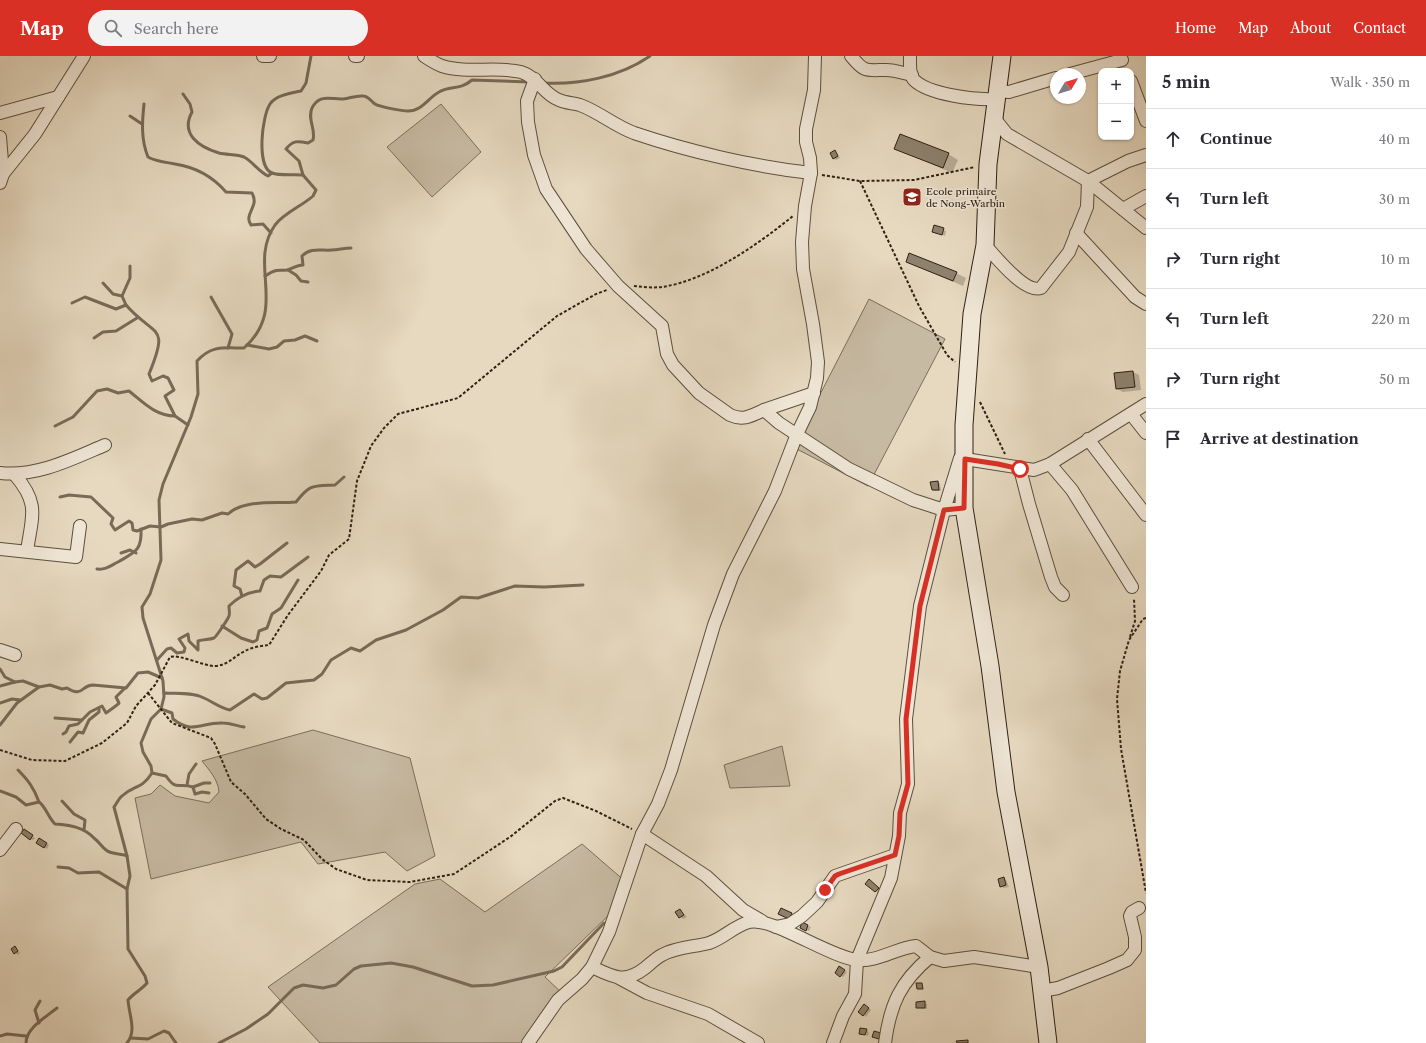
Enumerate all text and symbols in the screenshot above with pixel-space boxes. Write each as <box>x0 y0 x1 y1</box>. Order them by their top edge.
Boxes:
search box <box>88 10 368 46</box>
text: Map <box>20 17 64 40</box>
icon: search <box>102 17 124 39</box>
text: Search here <box>134 19 219 38</box>
text: Home <box>1175 19 1216 37</box>
text: Map <box>1238 19 1268 37</box>
text: About <box>1290 19 1331 37</box>
text: Contact <box>1353 19 1406 37</box>
north arrow <box>1050 68 1086 104</box>
map controls <box>1098 68 1134 140</box>
button: + <box>1098 68 1134 104</box>
text: 5 min <box>1162 72 1210 92</box>
text: Walk · 350 m <box>1330 74 1410 90</box>
button: − <box>1098 104 1134 140</box>
icon: ahead <box>1162 128 1184 150</box>
text: Continue <box>1200 129 1272 148</box>
text: 40 m <box>1379 131 1410 147</box>
place label: Ecole primaire de Nong-Warbin <box>926 185 1006 210</box>
school or university icon: Ecole primaire de Nong-Warbin <box>901 186 923 208</box>
icon: left <box>1162 188 1184 210</box>
text: Turn left <box>1200 189 1269 208</box>
text: 30 m <box>1379 191 1410 207</box>
icon: right <box>1162 248 1184 270</box>
text: Turn right <box>1200 249 1280 268</box>
text: 10 m <box>1381 251 1410 267</box>
icon: left <box>1162 308 1184 330</box>
text: Turn left <box>1200 309 1269 328</box>
text: 220 m <box>1371 311 1410 327</box>
icon: right <box>1162 368 1184 390</box>
text: Turn right <box>1200 369 1280 388</box>
text: 50 m <box>1379 371 1410 387</box>
icon: arrive <box>1162 428 1184 450</box>
text: Arrive at destination <box>1200 429 1359 448</box>
route start <box>1011 460 1029 478</box>
route end <box>816 881 834 899</box>

